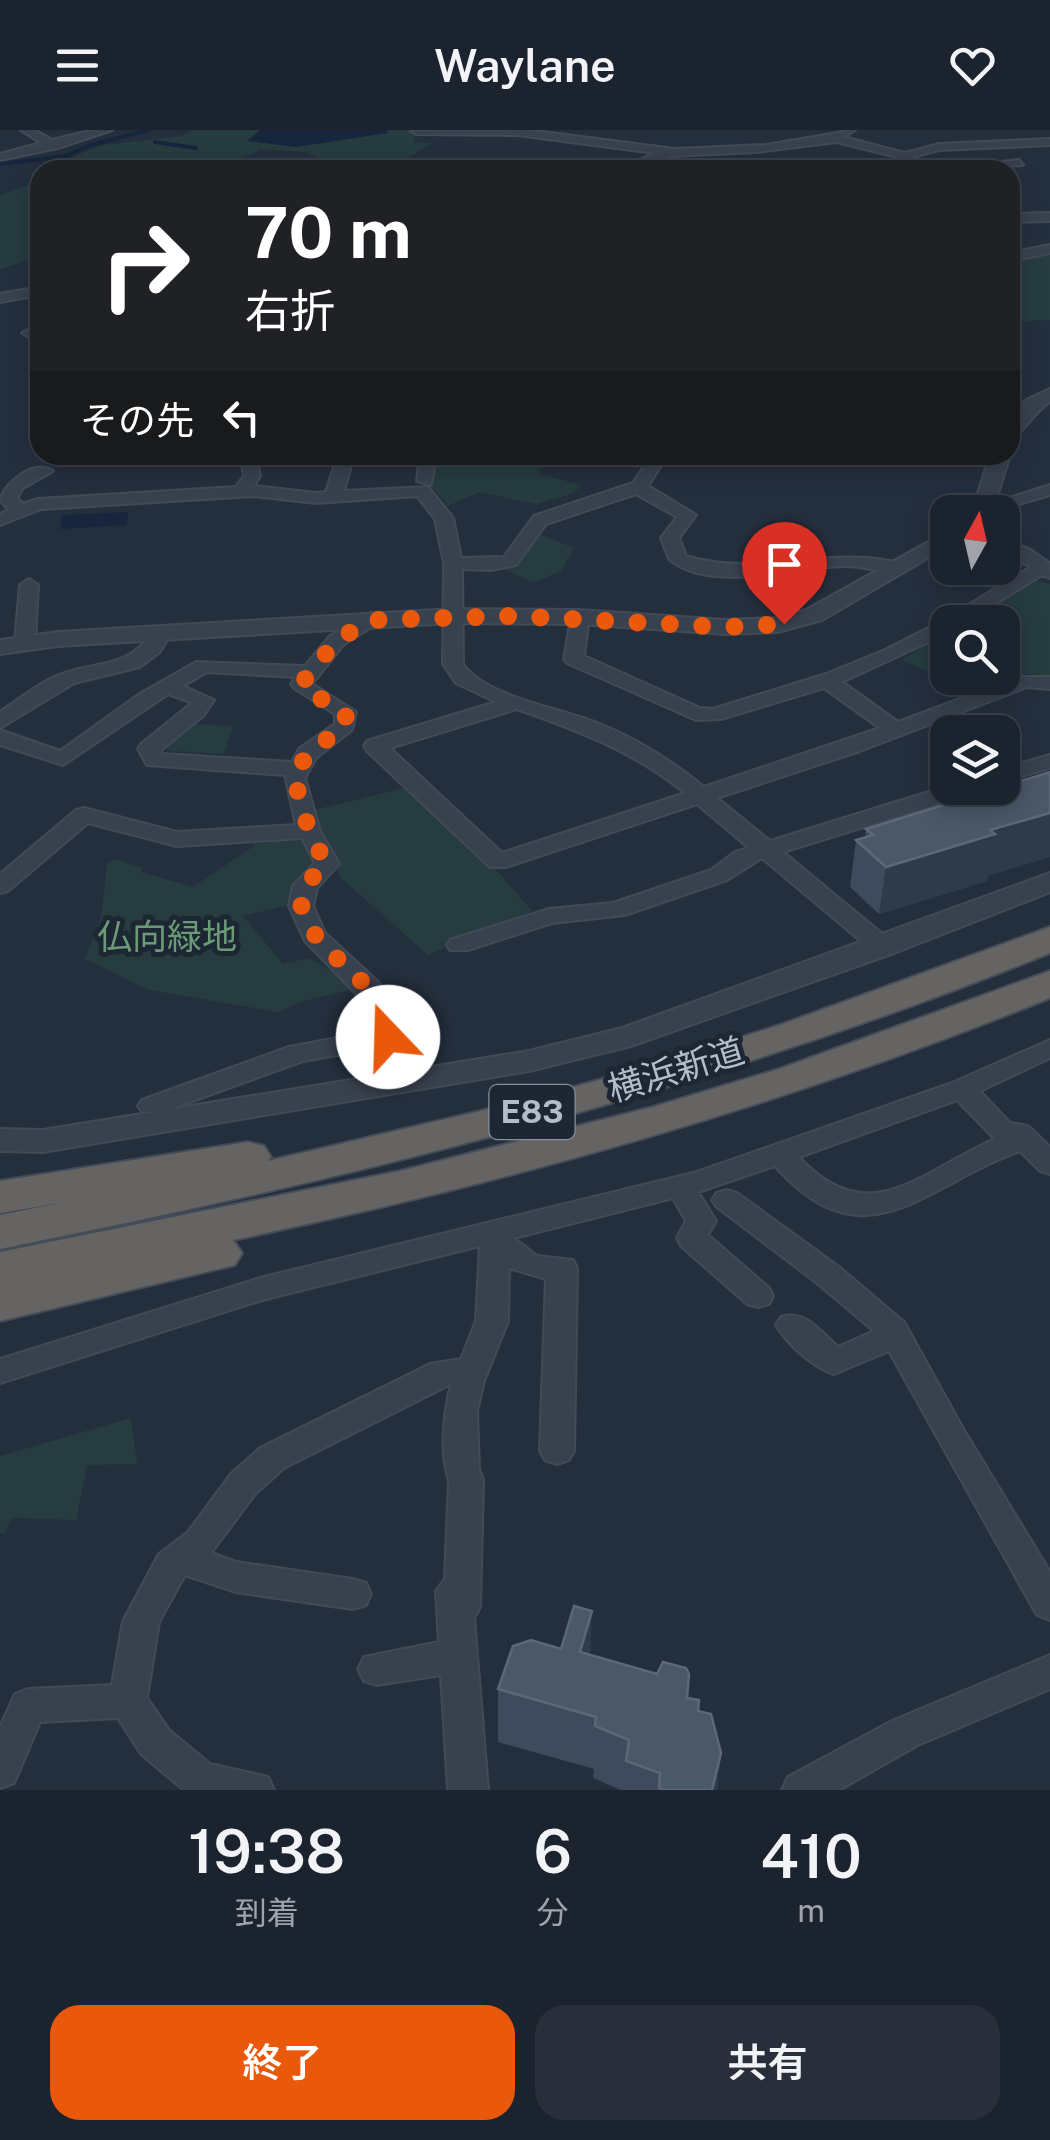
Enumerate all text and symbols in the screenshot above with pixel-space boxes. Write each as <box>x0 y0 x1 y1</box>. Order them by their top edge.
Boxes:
icon: menu <box>50 38 105 93</box>
icon: heart <box>945 38 1000 93</box>
text: Waylane <box>434 39 616 92</box>
text: 70 m <box>245 191 412 274</box>
icon: right <box>80 200 210 330</box>
text: 右折 <box>245 284 335 337</box>
icon: left <box>214 390 269 445</box>
text: その先 <box>80 398 194 443</box>
north arrow <box>930 495 1020 585</box>
map controls <box>930 495 1020 805</box>
pin <box>742 522 827 625</box>
icon: arrive <box>757 537 812 592</box>
button: search <box>930 605 1020 695</box>
button: layers <box>930 715 1020 805</box>
park label: 仏向緑地 <box>97 916 237 957</box>
position arrow <box>336 985 440 1089</box>
street label: 横浜新道 <box>603 1029 749 1110</box>
road number: E83 <box>490 1085 574 1139</box>
text: 19:38 <box>188 1816 345 1887</box>
text: 6 <box>533 1816 572 1887</box>
text: 410 <box>760 1821 862 1892</box>
text: m <box>797 1892 825 1929</box>
text: 到着 <box>235 1894 299 1931</box>
text: 分 <box>537 1894 569 1931</box>
button: 終了 <box>50 2005 515 2120</box>
button: 共有 <box>535 2005 1000 2120</box>

